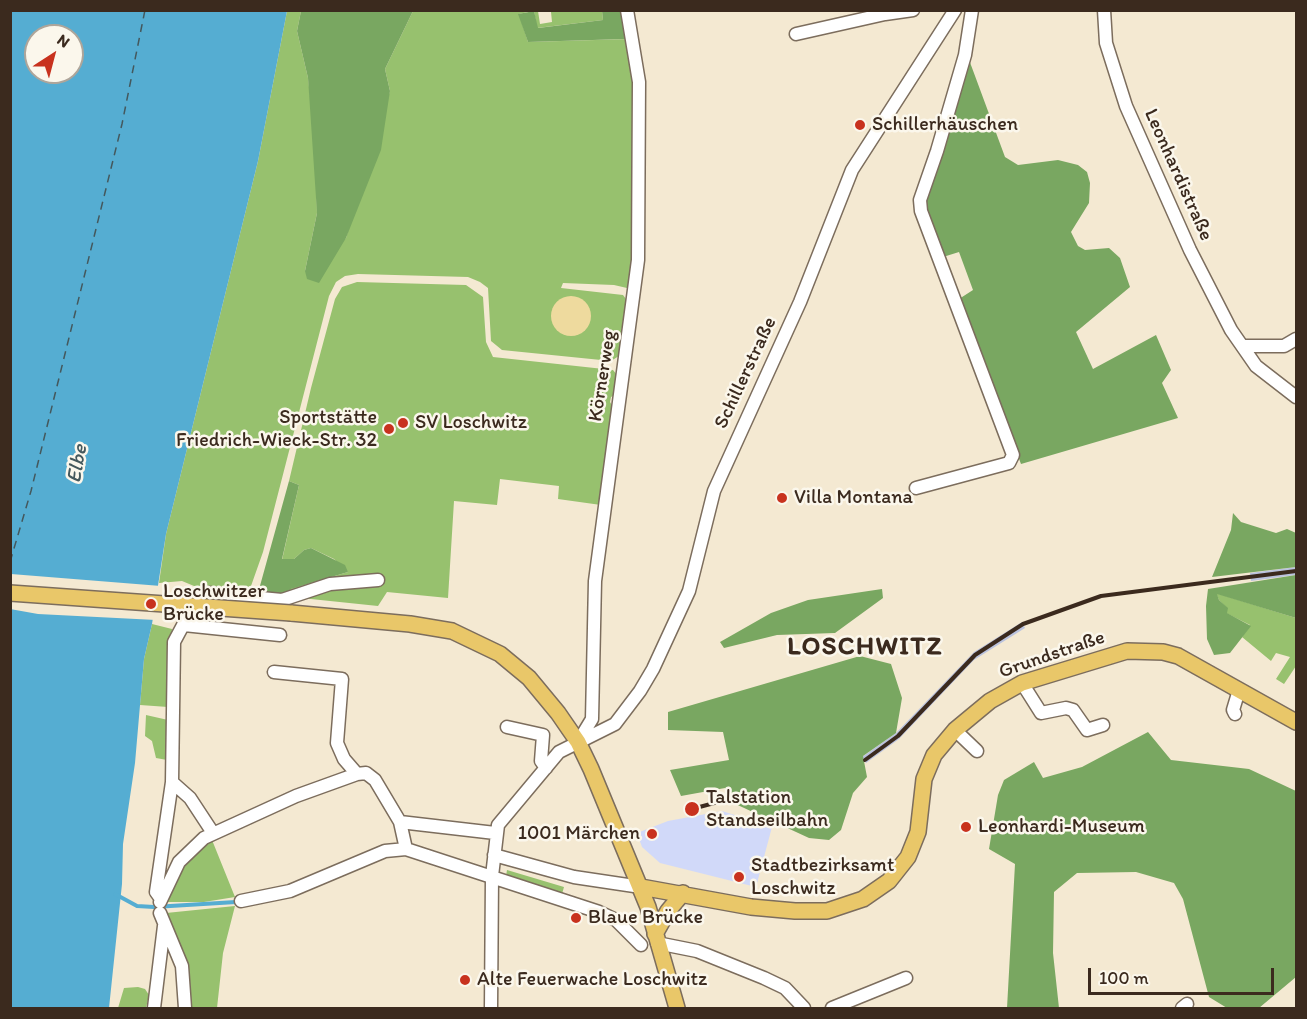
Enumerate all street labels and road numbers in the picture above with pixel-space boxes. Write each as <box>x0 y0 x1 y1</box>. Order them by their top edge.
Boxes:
street label: Leonhardistraße <box>1138 105 1218 245</box>
street label: Schillerstraße <box>710 313 782 433</box>
street label: Körnerweg <box>584 329 622 423</box>
street label: Grundstraße <box>996 626 1108 684</box>

